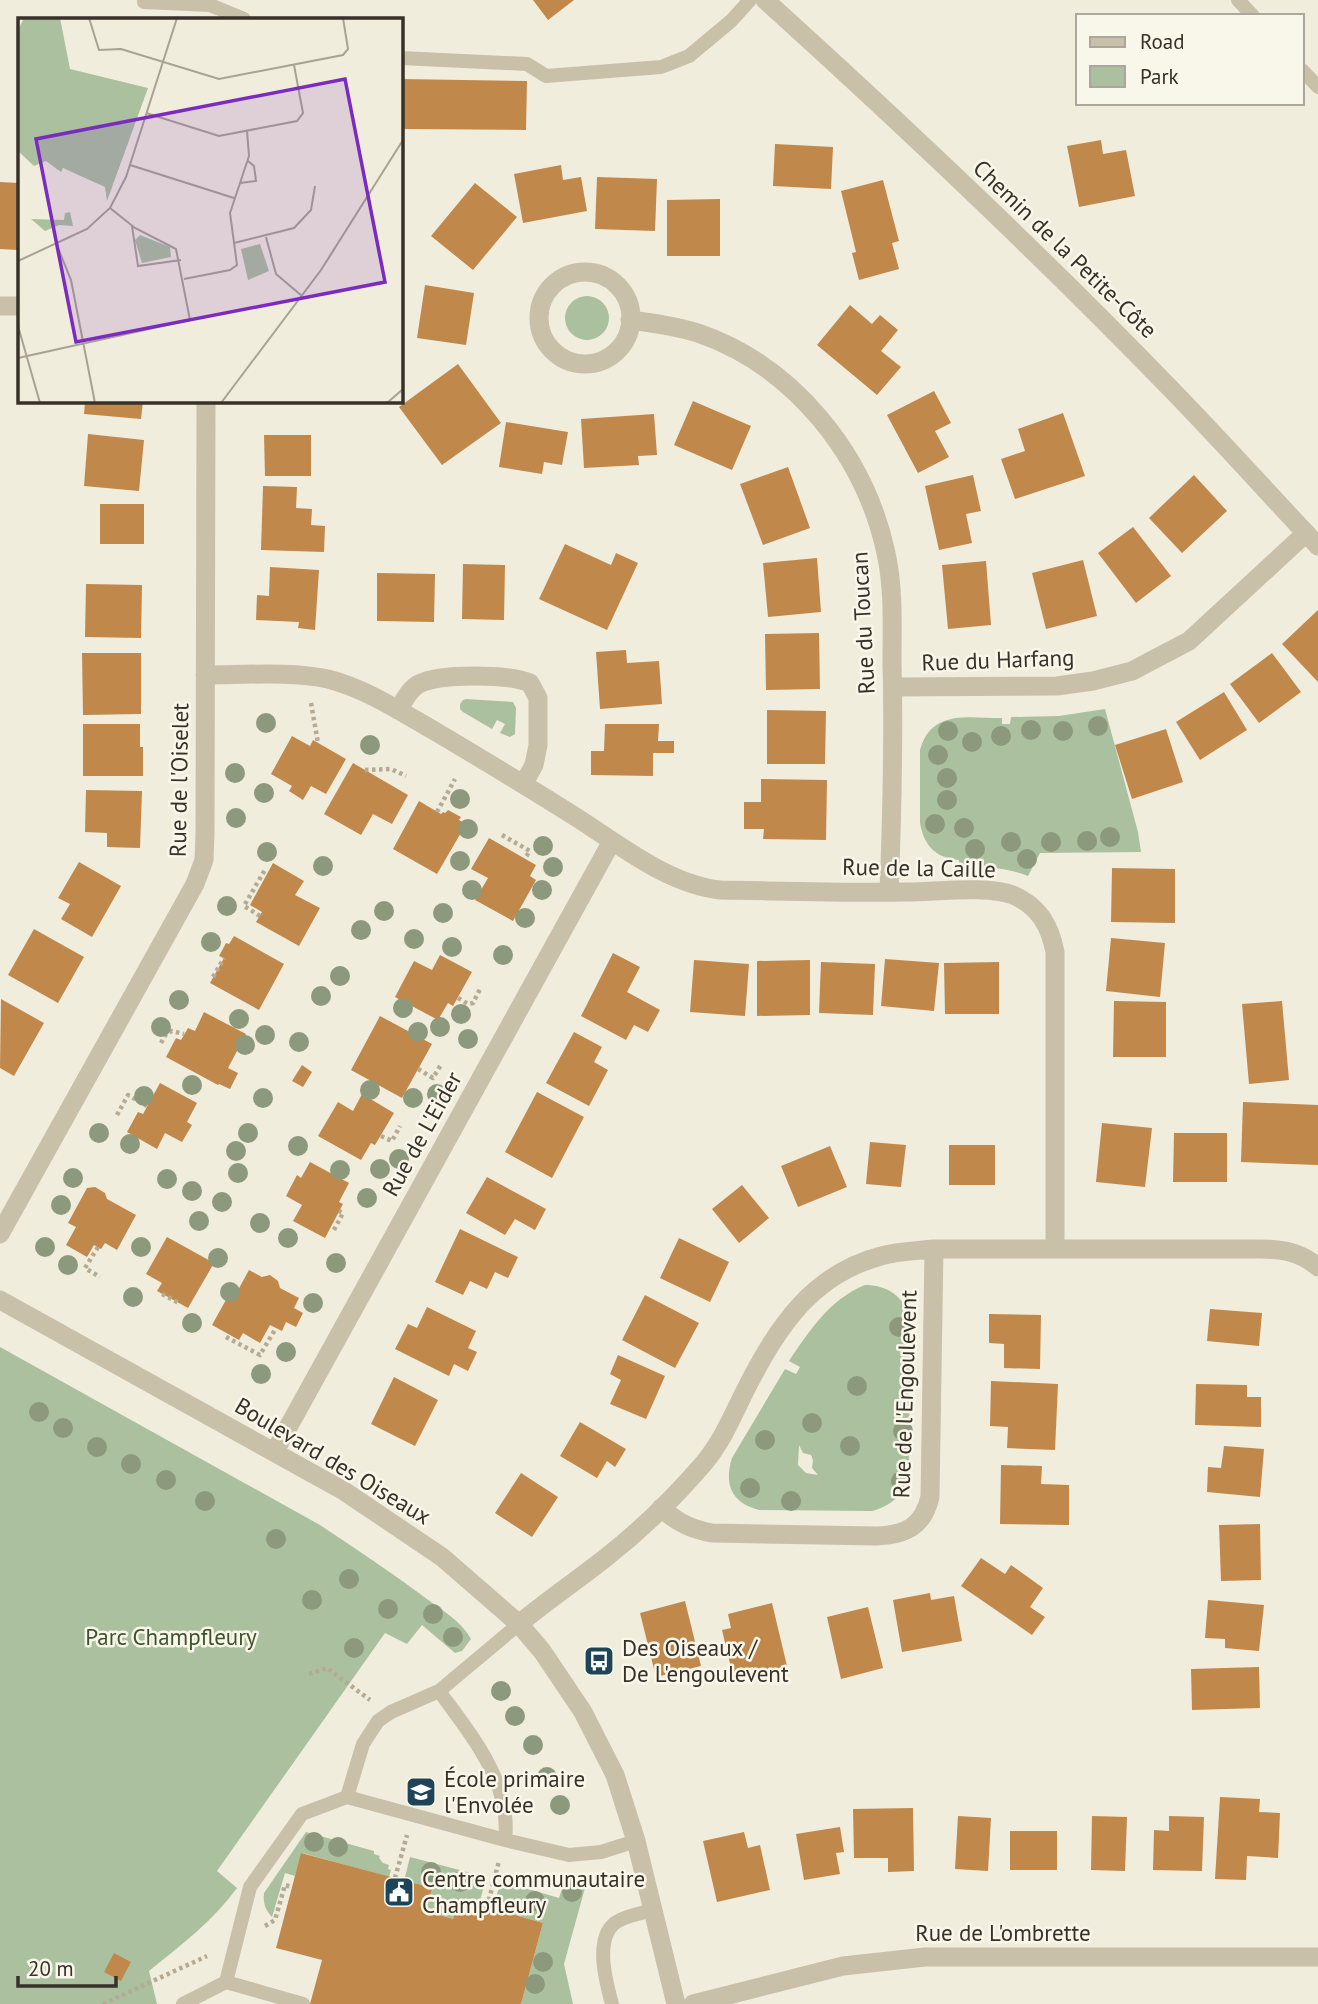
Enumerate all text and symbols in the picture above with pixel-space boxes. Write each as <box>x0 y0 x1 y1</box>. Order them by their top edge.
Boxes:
legend <box>1076 14 1304 105</box>
inset map <box>18 18 402 402</box>
text: Road <box>1140 28 1184 55</box>
text: Park <box>1140 63 1179 90</box>
street label: Chemin de la Petite-Côte <box>967 153 1163 344</box>
street label: Rue du Toucan <box>844 551 881 695</box>
street label: Rue du Harfang <box>921 642 1075 677</box>
street label: Rue de l'Oiselet <box>163 702 194 857</box>
street label: Rue de la Caille <box>842 852 996 883</box>
street label: Rue de L'Eider <box>375 1066 468 1201</box>
street label: Rue de l'Engoulevent <box>886 1289 923 1499</box>
street label: Boulevard des Oiseaux <box>230 1391 437 1531</box>
park label: Parc Champfleury <box>85 1622 257 1651</box>
place label: Des Oiseaux / De L'engoulevent <box>622 1633 789 1688</box>
bus stop icon: Des Oiseaux / De L'engoulevent <box>582 1644 616 1678</box>
place label: École primaire l'Envolée <box>444 1764 585 1819</box>
school or university icon: École primaire l'Envolée <box>404 1775 438 1809</box>
place label: Centre communautaire Champfleury <box>422 1864 645 1919</box>
public building icon: Centre communautaire Champfleury <box>382 1875 416 1909</box>
street label: Rue de L'ombrette <box>915 1918 1091 1947</box>
scale bar <box>18 1944 116 1988</box>
text: 20 m <box>28 1955 74 1982</box>

